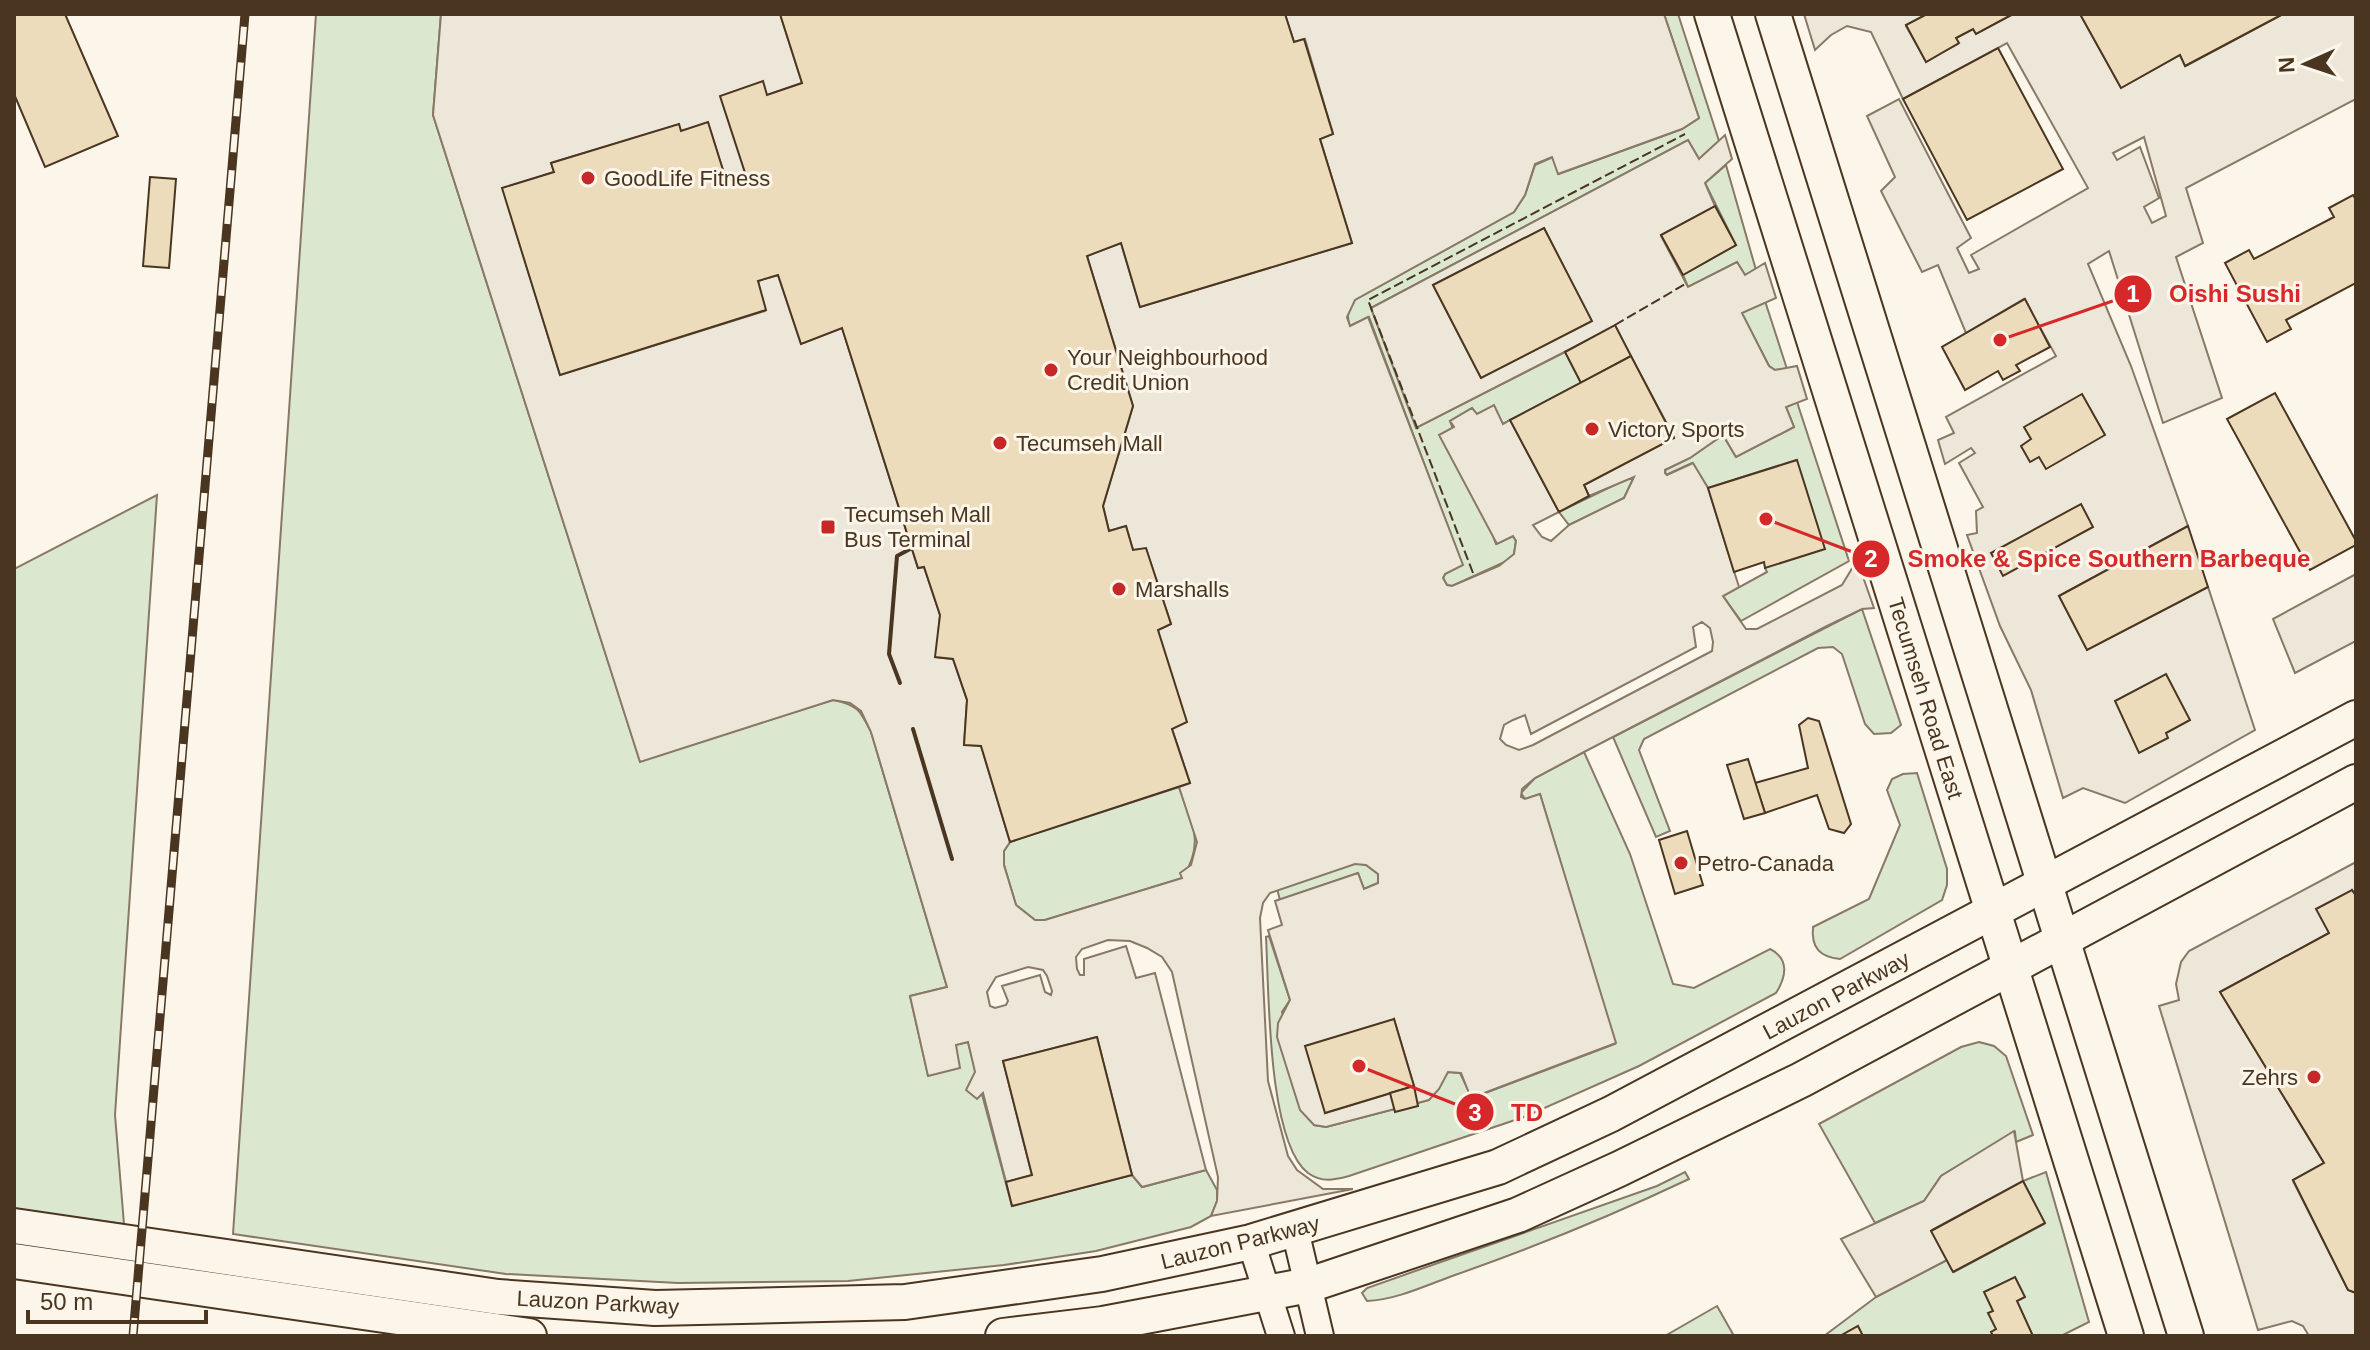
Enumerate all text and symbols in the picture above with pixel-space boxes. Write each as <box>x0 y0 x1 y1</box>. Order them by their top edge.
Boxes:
north arrow <box>2266 24 2346 104</box>
text: N <box>2274 56 2299 74</box>
place label: GoodLife Fitness <box>604 166 770 191</box>
marker: GoodLife Fitness <box>579 169 597 187</box>
callout: Oishi Sushi <box>2113 270 2317 318</box>
text: 1 <box>2126 280 2140 307</box>
text: Oishi Sushi <box>2169 280 2301 307</box>
place label: Your Neighbourhood Credit Union <box>1067 345 1268 395</box>
marker: Your Neighbourhood Credit Union <box>1042 361 1060 379</box>
place label: Victory Sports <box>1608 417 1745 442</box>
marker: Victory Sports <box>1583 420 1601 438</box>
place label: Tecumseh Mall <box>1016 431 1163 456</box>
marker: Tecumseh Mall <box>991 434 1009 452</box>
place label: Tecumseh Mall Bus Terminal <box>844 502 991 552</box>
marker: Tecumseh Mall Bus Terminal <box>819 518 837 536</box>
callout: Smoke & Spice Southern Barbeque <box>1851 535 2326 583</box>
text: 2 <box>1864 545 1878 572</box>
text: Smoke & Spice Southern Barbeque <box>1908 545 2310 572</box>
place label: Marshalls <box>1135 577 1229 602</box>
marker: Marshalls <box>1110 580 1128 598</box>
street label: Tecumseh Road East <box>1883 595 1968 802</box>
place label: Petro-Canada <box>1697 851 1835 876</box>
marker: Petro-Canada <box>1672 854 1690 872</box>
street label: Lauzon Parkway <box>1759 946 1914 1045</box>
place label: Zehrs <box>2242 1065 2298 1090</box>
marker: Zehrs <box>2305 1068 2323 1086</box>
callout: TD <box>1455 1088 1559 1136</box>
text: 3 <box>1468 1099 1482 1126</box>
text: TD <box>1511 1099 1543 1126</box>
street label: Lauzon Parkway <box>1158 1211 1322 1274</box>
scale bar <box>28 1274 206 1324</box>
street label: Lauzon Parkway <box>516 1286 680 1319</box>
text: 50 m <box>40 1288 93 1315</box>

